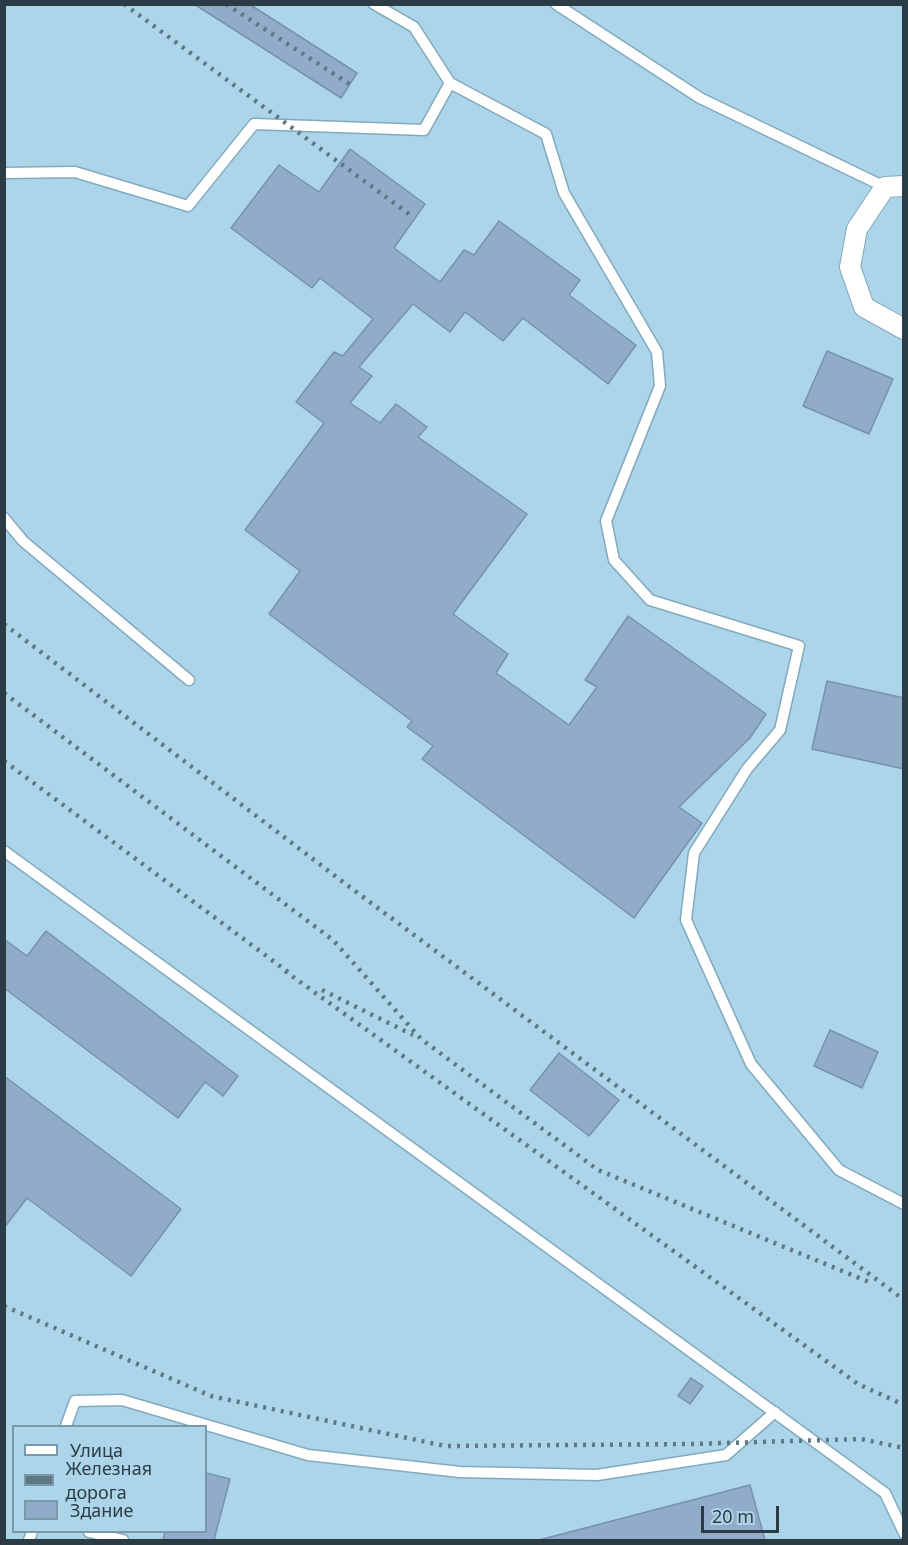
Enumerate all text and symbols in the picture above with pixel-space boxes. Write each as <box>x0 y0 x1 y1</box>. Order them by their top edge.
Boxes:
legend <box>12 1425 207 1533</box>
text: Улица <box>70 1438 123 1462</box>
text: Железная дорога <box>66 1456 152 1504</box>
scale bar <box>704 1494 782 1532</box>
text: Здание <box>70 1498 133 1522</box>
text: 20 m <box>712 1504 754 1528</box>

